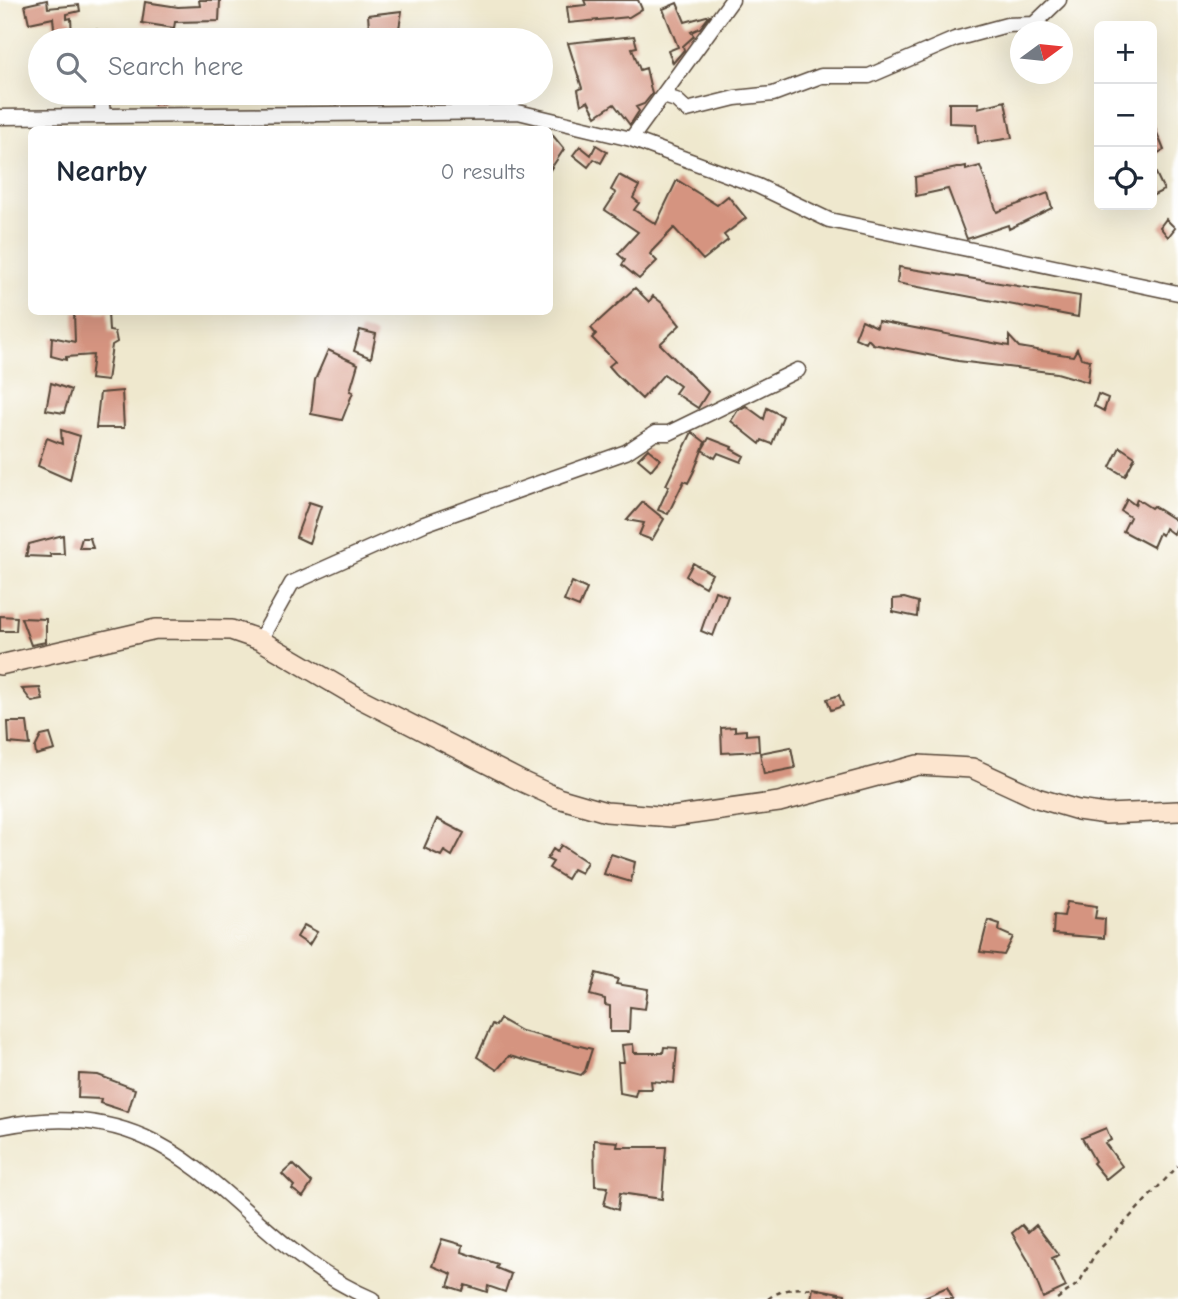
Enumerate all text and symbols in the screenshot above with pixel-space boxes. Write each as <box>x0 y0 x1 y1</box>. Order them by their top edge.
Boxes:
north arrow <box>1010 21 1073 84</box>
map controls <box>1094 21 1157 210</box>
button: + <box>1094 21 1157 84</box>
search box <box>28 28 553 105</box>
icon: search <box>52 48 90 86</box>
text: Search here <box>108 52 243 82</box>
button: − <box>1094 84 1157 147</box>
button: locate <box>1094 147 1157 210</box>
text: Nearby <box>56 154 147 189</box>
text: 0 results <box>441 158 525 185</box>

